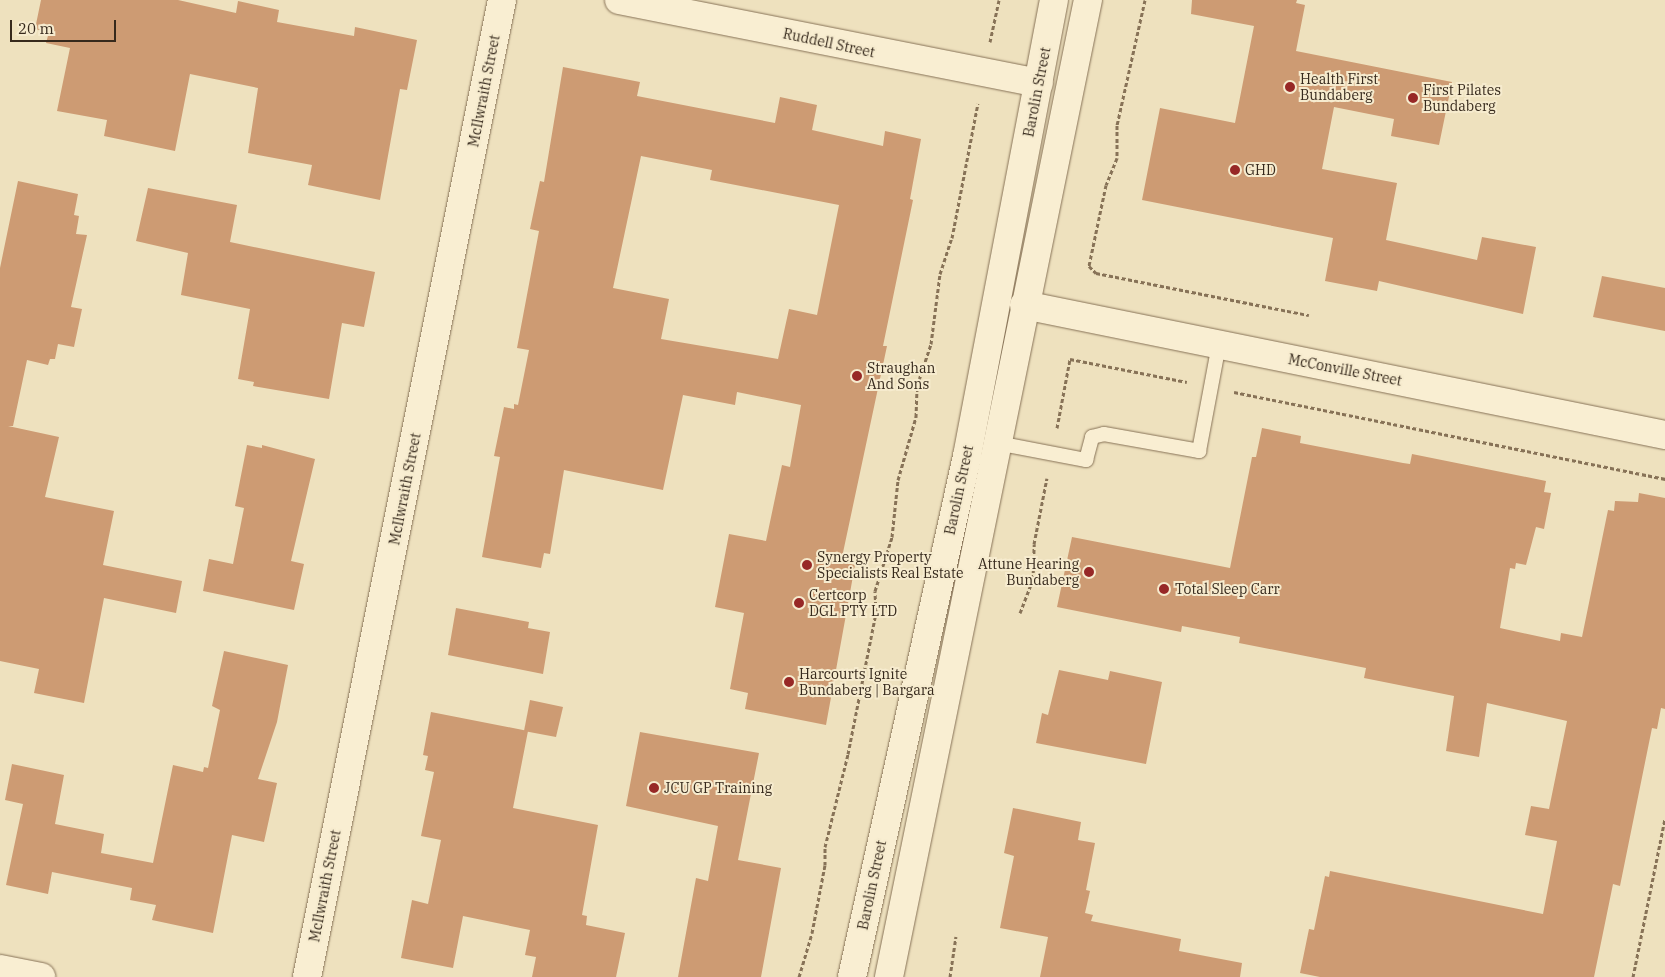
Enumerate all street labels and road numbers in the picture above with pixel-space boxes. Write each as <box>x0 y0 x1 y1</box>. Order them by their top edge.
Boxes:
street label: Ruddell Street <box>782 25 876 61</box>
street label: McIlwraith Street <box>465 34 503 148</box>
street label: Barolin Street <box>1020 46 1054 138</box>
street label: McConville Street <box>1287 351 1403 389</box>
street label: McIlwraith Street <box>386 432 424 546</box>
street label: Barolin Street <box>941 444 977 536</box>
street label: McIlwraith Street <box>306 829 344 943</box>
street label: Barolin Street <box>854 839 890 931</box>

